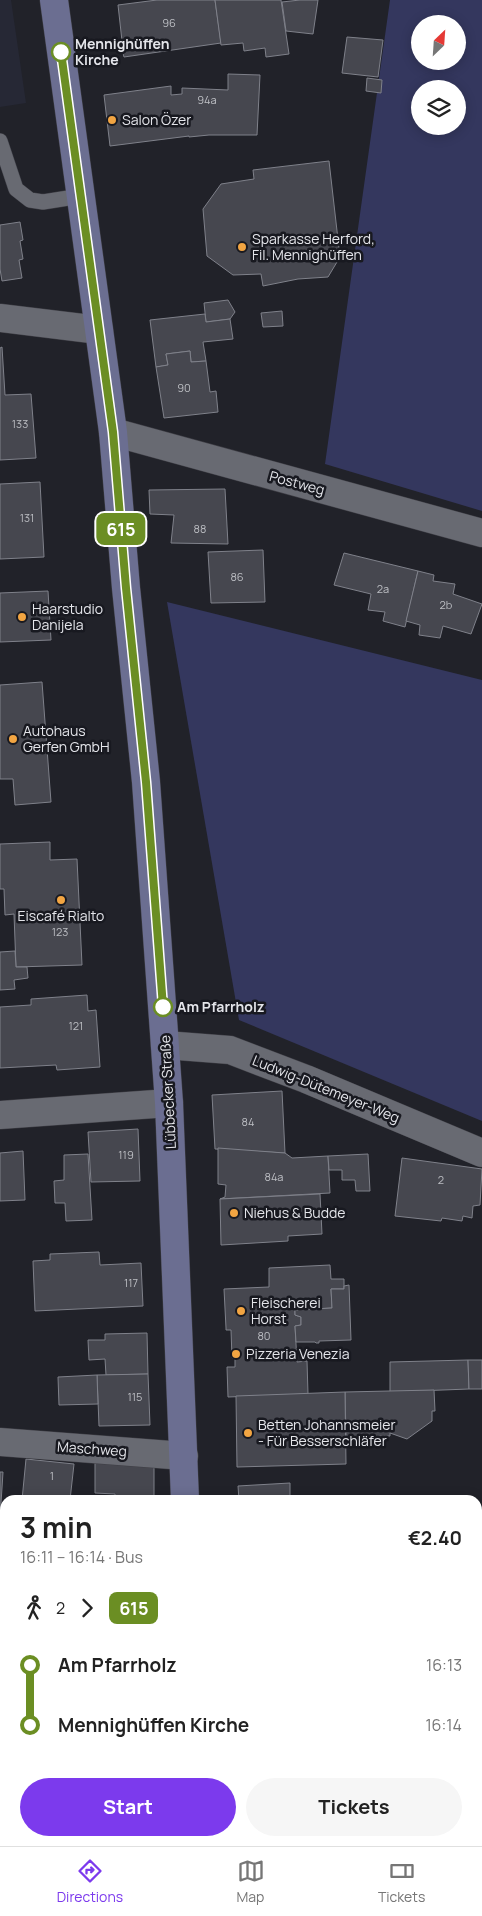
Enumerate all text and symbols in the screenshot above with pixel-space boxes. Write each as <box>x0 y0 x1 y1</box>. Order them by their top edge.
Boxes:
house number: 96 <box>162 15 176 30</box>
north arrow <box>411 15 466 70</box>
map controls <box>411 15 466 135</box>
place label: Mennighüffen Kirche <box>75 34 169 69</box>
marker: Mennighüffen Kirche <box>51 42 71 62</box>
button: layers <box>411 80 466 135</box>
house number: 94a <box>197 92 217 107</box>
place label: Salon Özer <box>122 110 191 129</box>
marker: Salon Özer <box>106 114 118 126</box>
place label: Sparkasse Herford, Fil. Mennighüffen <box>252 229 375 264</box>
marker: Sparkasse Herford, Fil. Mennighüffen <box>236 241 248 253</box>
house number: 90 <box>177 380 191 395</box>
house number: 133 <box>12 416 28 431</box>
street label: Postweg <box>267 466 327 499</box>
house number: 131 <box>20 510 34 525</box>
line badge: 615 <box>92 513 150 545</box>
text: 615 <box>106 517 136 541</box>
house number: 88 <box>194 521 206 536</box>
house number: 86 <box>230 569 244 584</box>
house number: 2a <box>377 581 389 596</box>
house number: 2b <box>440 597 453 612</box>
place label: Haarstudio Danijela <box>32 599 103 634</box>
marker: Haarstudio Danijela <box>16 611 28 623</box>
place label: Autohaus Gerfen GmbH <box>23 721 110 756</box>
marker: Autohaus Gerfen GmbH <box>7 733 19 745</box>
marker: Eiscafé Rialto <box>55 894 67 906</box>
place label: Eiscafé Rialto <box>18 906 104 925</box>
house number: 123 <box>52 924 68 939</box>
marker: Am Pfarrholz <box>153 997 173 1017</box>
place label: Am Pfarrholz <box>177 997 264 1016</box>
house number: 121 <box>69 1018 83 1033</box>
street label: Lübbecker Straße <box>155 1035 180 1150</box>
street label: Ludwig-Dütemeyer-Weg <box>250 1050 403 1127</box>
house number: 84 <box>242 1114 254 1129</box>
house number: 119 <box>118 1147 134 1162</box>
house number: 84a <box>265 1169 283 1184</box>
house number: 2 <box>438 1172 444 1187</box>
place label: Niehus & Budde <box>244 1203 345 1222</box>
marker: Niehus & Budde <box>228 1207 240 1219</box>
house number: 117 <box>124 1275 138 1290</box>
place label: Fleischerei Horst <box>251 1293 321 1328</box>
marker: Fleischerei Horst <box>235 1305 247 1317</box>
house number: 80 <box>257 1328 271 1343</box>
place label: Pizzeria Venezia <box>246 1344 350 1363</box>
marker: Pizzeria Venezia <box>230 1348 242 1360</box>
house number: 115 <box>128 1389 142 1404</box>
place label: Betten Johannsmeier - Für Besserschläfer <box>258 1415 396 1450</box>
marker: Betten Johannsmeier - Für Besserschläfer <box>242 1427 254 1439</box>
street label: Maschweg <box>57 1437 128 1460</box>
house number: 1 <box>50 1468 54 1483</box>
text: 3 min <box>20 1508 92 1546</box>
text: €2.40 <box>408 1525 462 1551</box>
text: 16:11 – 16:14 · Bus <box>20 1546 143 1568</box>
icon: walk <box>20 1594 48 1622</box>
icon: forward <box>73 1594 101 1622</box>
text: 615 <box>119 1596 148 1620</box>
text: 2 <box>56 1597 65 1619</box>
text: Am Pfarrholz <box>58 1652 177 1678</box>
text: 16:13 <box>426 1654 462 1676</box>
text: Mennighüffen Kirche <box>58 1712 249 1738</box>
text: 16:14 <box>425 1714 462 1736</box>
button: Start <box>20 1778 236 1836</box>
button: Tickets <box>246 1778 462 1836</box>
tab: Directions <box>57 1857 123 1906</box>
tab: Map <box>237 1857 265 1906</box>
tab: Tickets <box>378 1857 425 1906</box>

